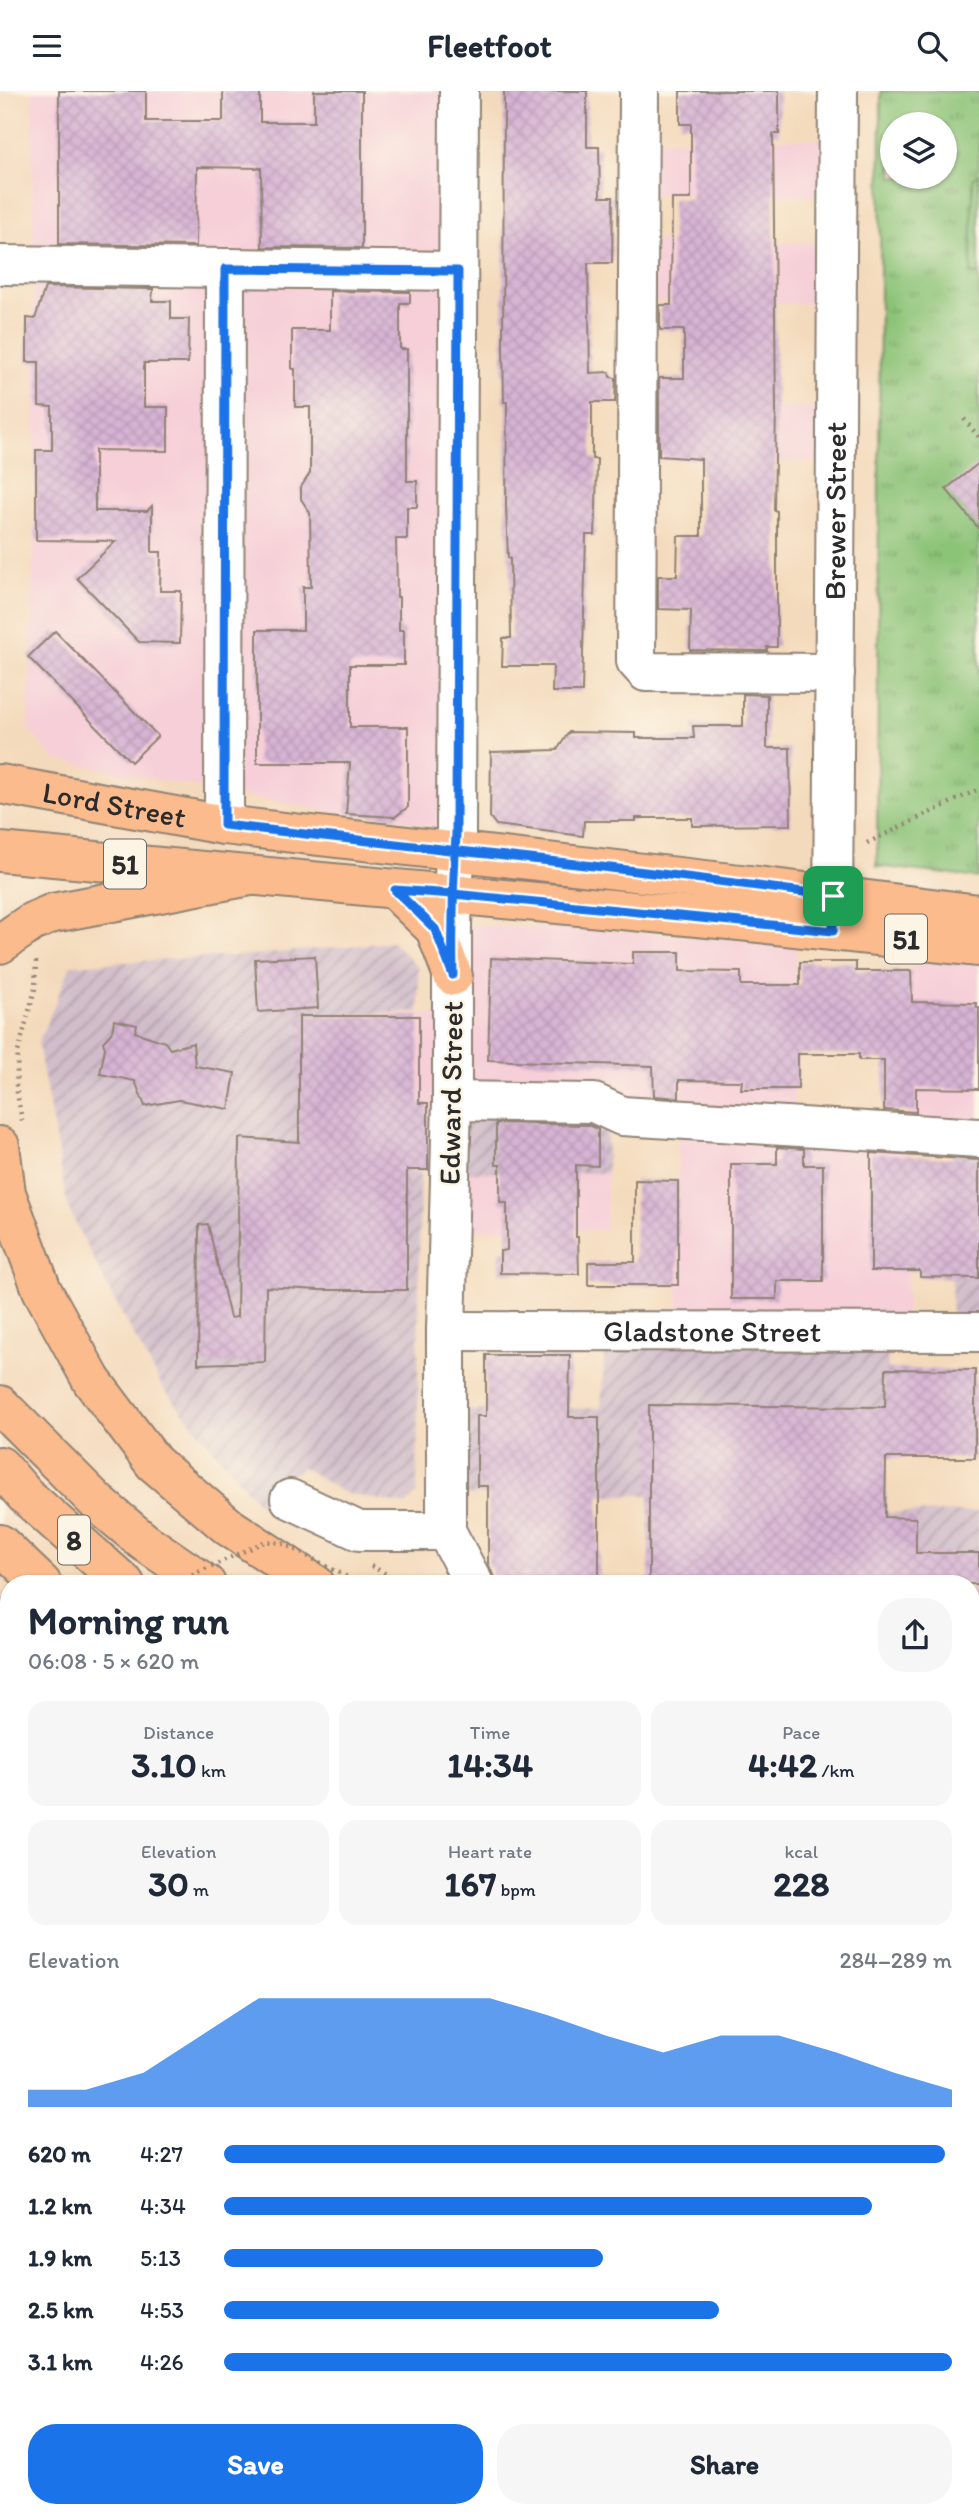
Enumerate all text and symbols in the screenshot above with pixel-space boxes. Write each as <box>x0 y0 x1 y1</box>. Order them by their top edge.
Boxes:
icon: menu <box>28 27 66 65</box>
text: Fleetfoot <box>427 27 552 65</box>
icon: search <box>913 27 951 65</box>
map controls <box>880 112 957 189</box>
button: layers <box>880 112 957 189</box>
street label: Brewer Street <box>816 422 854 600</box>
street label: Lord Street <box>39 773 189 836</box>
road number: 51 <box>104 839 146 889</box>
pin <box>803 866 863 926</box>
icon: arrive <box>814 877 852 915</box>
road number: 51 <box>885 915 927 963</box>
street label: Edward Street <box>430 1001 471 1185</box>
street label: Gladstone Street <box>603 1312 821 1350</box>
road number: 8 <box>58 1515 90 1565</box>
text: Morning run <box>28 1598 229 1644</box>
button: share <box>878 1598 952 1672</box>
text: 06:08 · 5 × 620 m <box>28 1647 199 1675</box>
text: Distance <box>143 1721 214 1744</box>
text: Time <box>470 1721 510 1744</box>
text: Pace <box>782 1721 820 1744</box>
text: 3.10 <box>131 1744 197 1786</box>
text: 14:34 <box>447 1744 533 1786</box>
text: 4:42 <box>748 1744 817 1786</box>
text: km <box>197 1759 226 1782</box>
text: /km <box>817 1759 855 1782</box>
text: Elevation <box>141 1840 216 1863</box>
text: Heart rate <box>448 1840 532 1863</box>
text: kcal <box>784 1840 818 1863</box>
text: 30 <box>148 1863 189 1905</box>
text: 167 <box>444 1863 496 1905</box>
text: 228 <box>773 1863 829 1905</box>
text: m <box>189 1878 209 1901</box>
text: bpm <box>496 1878 536 1901</box>
text: Elevation <box>28 1946 119 1974</box>
text: 284–289 m <box>839 1946 952 1974</box>
text: 620 m <box>28 2140 91 2168</box>
text: 4:27 <box>140 2140 183 2168</box>
text: 1.2 km <box>28 2192 92 2220</box>
text: 4:34 <box>140 2192 186 2220</box>
text: 1.9 km <box>28 2244 92 2272</box>
text: 5:13 <box>140 2244 181 2272</box>
text: 2.5 km <box>28 2296 93 2324</box>
text: 4:53 <box>140 2296 184 2324</box>
text: 3.1 km <box>28 2348 92 2376</box>
text: 4:26 <box>140 2348 184 2376</box>
button: Save <box>28 2424 483 2504</box>
button: Share <box>497 2424 952 2504</box>

